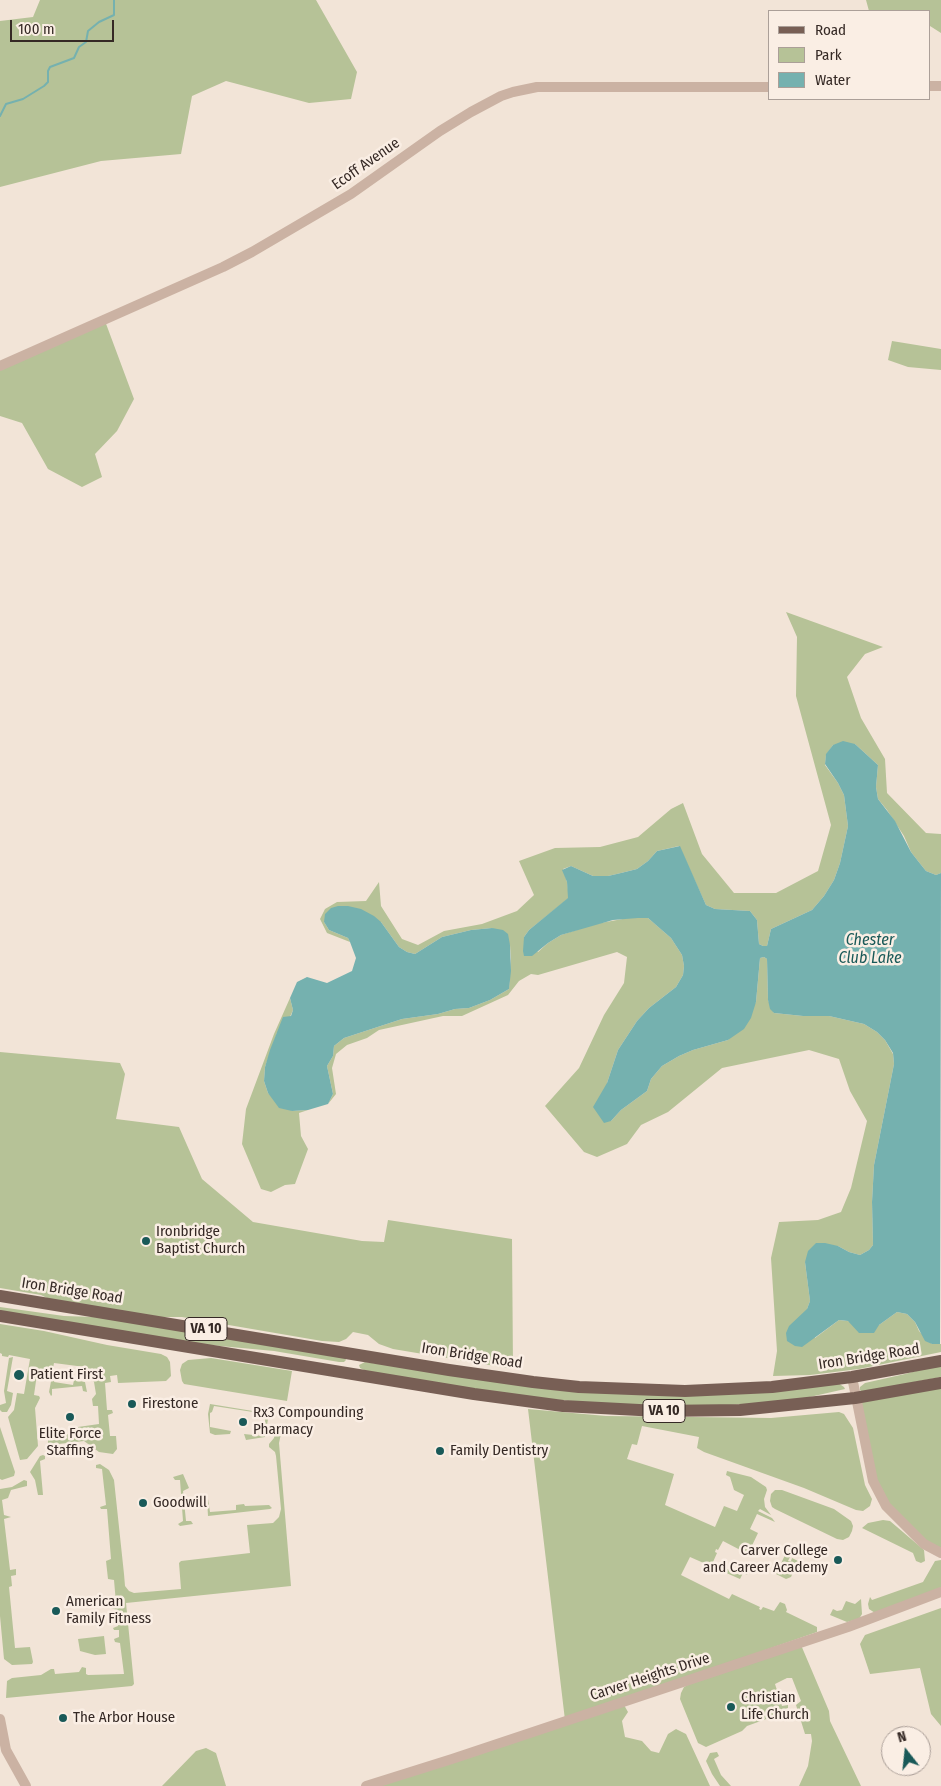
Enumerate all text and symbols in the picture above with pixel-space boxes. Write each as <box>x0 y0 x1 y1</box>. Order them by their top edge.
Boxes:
scale bar <box>12 10 116 42</box>
legend <box>768 10 931 100</box>
text: 100 m <box>18 20 55 38</box>
text: Road <box>815 21 846 39</box>
text: Park <box>815 46 842 64</box>
text: Water <box>815 71 850 89</box>
street label: Ecoff Avenue <box>329 134 403 194</box>
water label: Chester Club Lake <box>838 931 902 969</box>
place label: Ironbridge Baptist Church <box>156 1223 245 1258</box>
marker: Ironbridge Baptist Church <box>140 1235 152 1247</box>
street label: Iron Bridge Road <box>20 1274 124 1308</box>
road number: VA 10 <box>185 1318 227 1340</box>
street label: Iron Bridge Road <box>420 1339 524 1373</box>
street label: Iron Bridge Road <box>817 1340 921 1374</box>
place label: Patient First <box>30 1366 103 1384</box>
marker: Patient First <box>12 1368 26 1382</box>
place label: Firestone <box>142 1395 198 1413</box>
marker: Firestone <box>126 1398 138 1410</box>
road number: VA 10 <box>643 1400 685 1422</box>
place label: Rx3 Compounding Pharmacy <box>253 1404 363 1439</box>
marker: Elite Force Staffing <box>64 1411 76 1423</box>
marker: Rx3 Compounding Pharmacy <box>237 1416 249 1428</box>
place label: Elite Force Staffing <box>39 1425 101 1460</box>
place label: Family Dentistry <box>450 1442 548 1460</box>
marker: Family Dentistry <box>434 1445 446 1457</box>
place label: Goodwill <box>153 1494 207 1512</box>
marker: Goodwill <box>137 1497 149 1509</box>
place label: Carver College and Career Academy <box>703 1542 828 1577</box>
marker: Carver College and Career Academy <box>832 1554 844 1566</box>
place label: American Family Fitness <box>66 1593 151 1628</box>
marker: American Family Fitness <box>50 1605 62 1617</box>
street label: Carver Heights Drive <box>588 1649 712 1705</box>
place label: Christian Life Church <box>741 1689 809 1724</box>
marker: Christian Life Church <box>725 1701 737 1713</box>
place label: The Arbor House <box>73 1709 175 1727</box>
marker: The Arbor House <box>57 1712 69 1724</box>
north arrow <box>881 1726 931 1776</box>
text: N <box>896 1728 908 1746</box>

